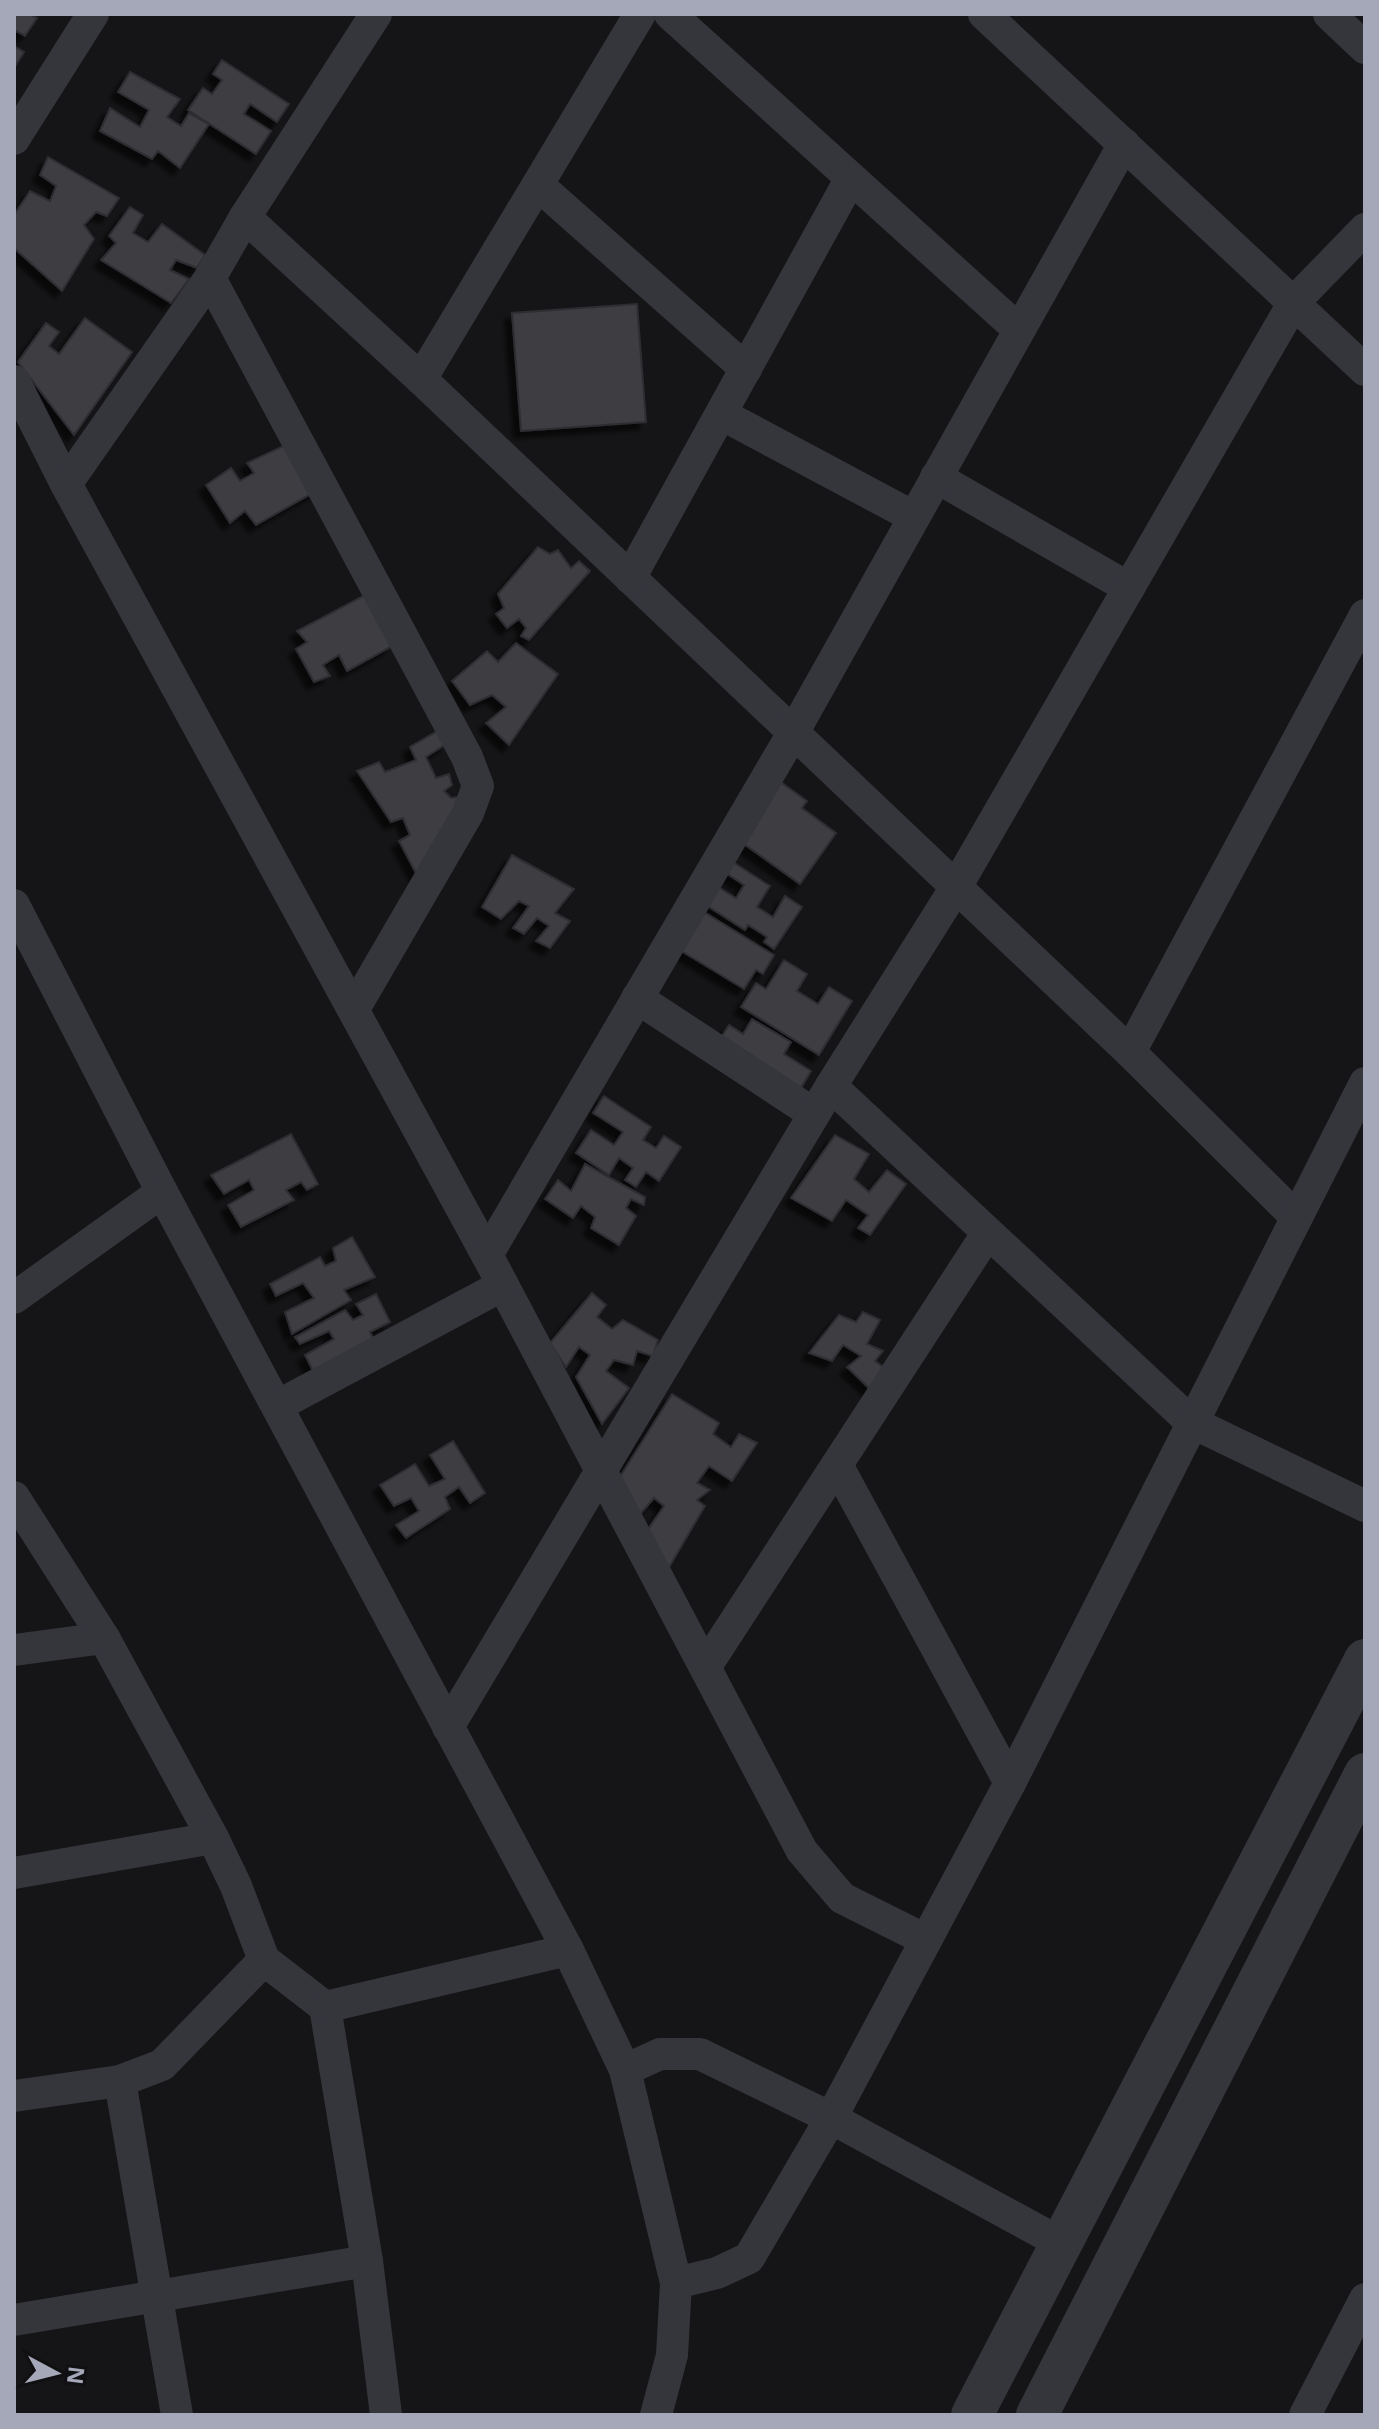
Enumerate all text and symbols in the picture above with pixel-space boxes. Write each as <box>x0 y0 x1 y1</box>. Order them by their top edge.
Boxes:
north arrow <box>16 2333 96 2413</box>
text: N <box>61 2365 93 2386</box>

